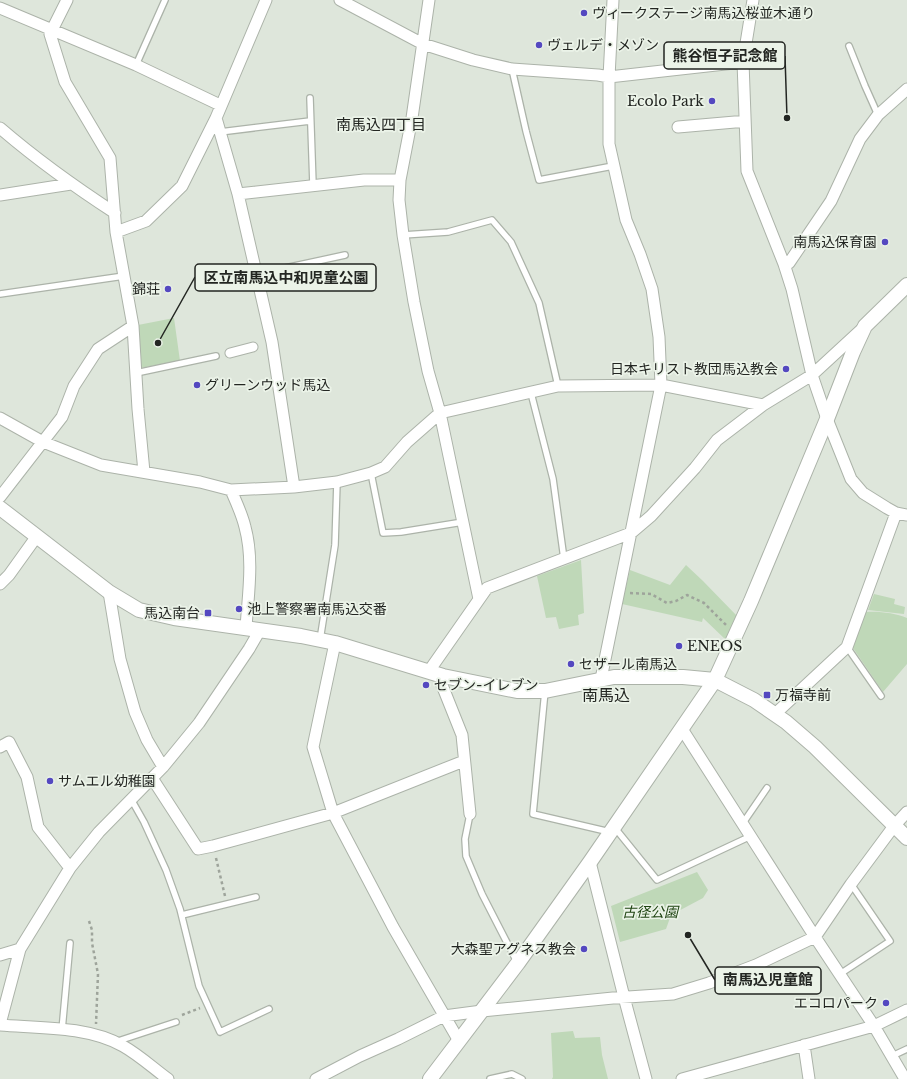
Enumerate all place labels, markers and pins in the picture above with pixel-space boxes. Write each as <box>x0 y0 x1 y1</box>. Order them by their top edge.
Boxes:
place label: ヴィークステージ南馬込桜並木通り <box>592 4 815 22</box>
marker: ヴィークステージ南馬込桜並木通り <box>579 8 589 18</box>
place label: ヴェルデ・メゾン <box>547 36 659 54</box>
marker: ヴェルデ・メゾン <box>534 40 544 50</box>
callout: 熊谷恒子記念館 <box>664 42 785 69</box>
place label: Ecolo Park <box>627 92 704 110</box>
marker: Ecolo Park <box>707 96 717 106</box>
place label: 南馬込保育園 <box>793 233 877 251</box>
marker: 南馬込保育園 <box>880 237 890 247</box>
callout: 区立南馬込中和児童公園 <box>195 264 376 291</box>
place label: 錦荘 <box>132 280 160 298</box>
marker: 錦荘 <box>163 284 173 294</box>
place label: 日本キリスト教団馬込教会 <box>610 360 778 378</box>
marker: 日本キリスト教団馬込教会 <box>781 364 791 374</box>
place label: グリーンウッド馬込 <box>205 376 330 394</box>
marker: グリーンウッド馬込 <box>192 380 202 390</box>
place label: 池上警察署南馬込交番 <box>247 600 387 618</box>
place label: 馬込南台 <box>144 604 200 622</box>
marker: 池上警察署南馬込交番 <box>234 604 244 614</box>
marker: 馬込南台 <box>203 608 213 618</box>
place label: ENEOS <box>687 637 742 655</box>
marker: ENEOS <box>674 641 684 651</box>
place label: セザール南馬込 <box>579 655 677 673</box>
marker: セザール南馬込 <box>566 659 576 669</box>
place label: セブン-イレブン <box>434 676 538 694</box>
marker: セブン-イレブン <box>421 680 431 690</box>
place label: 万福寺前 <box>775 686 831 704</box>
marker: 万福寺前 <box>762 690 772 700</box>
place label: サムエル幼稚園 <box>58 772 156 790</box>
marker: サムエル幼稚園 <box>45 776 55 786</box>
place label: 大森聖アグネス教会 <box>451 940 576 958</box>
marker: 大森聖アグネス教会 <box>579 944 589 954</box>
callout: 南馬込児童館 <box>715 967 821 994</box>
place label: エコロパーク <box>794 994 878 1012</box>
marker: エコロパーク <box>881 998 891 1008</box>

